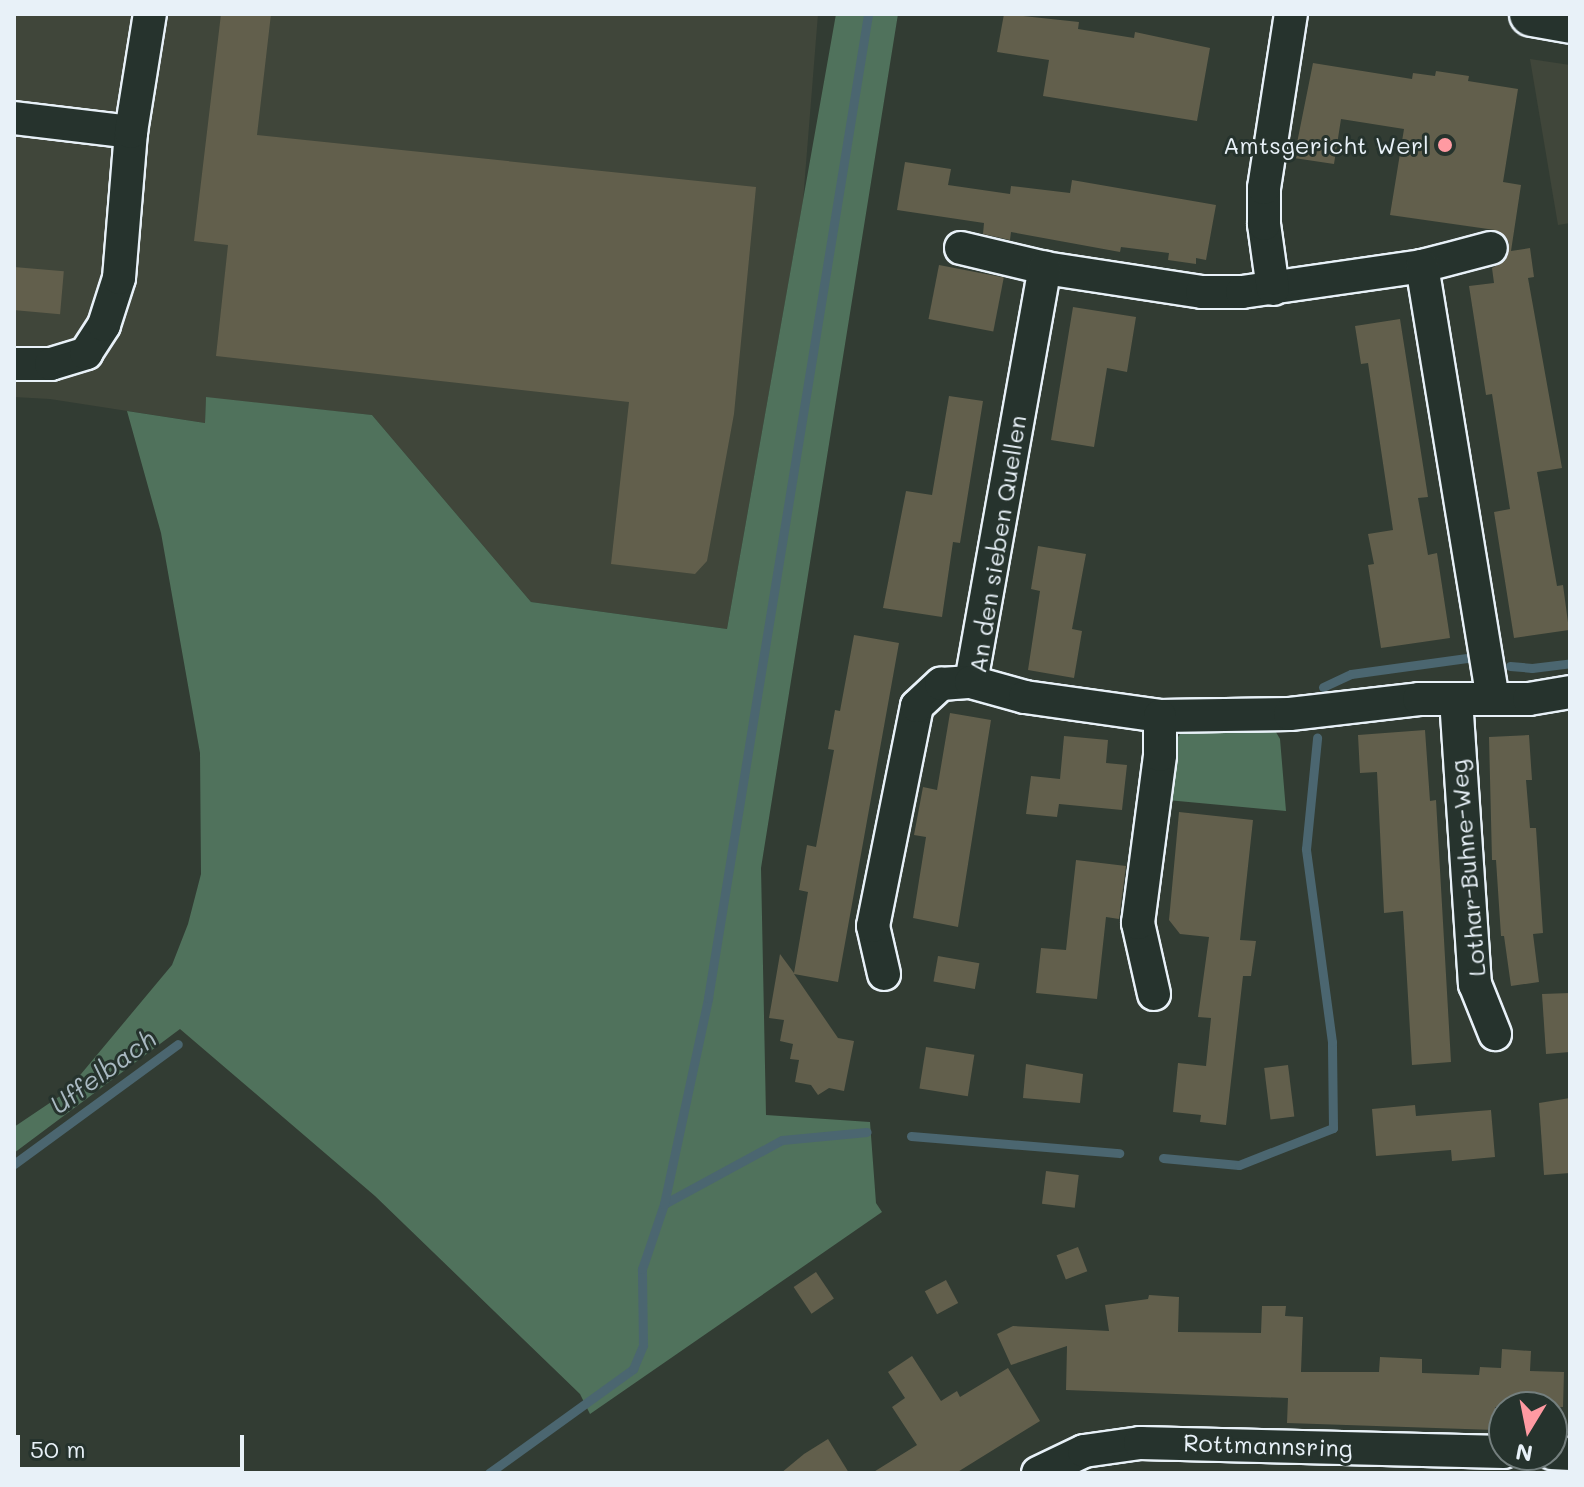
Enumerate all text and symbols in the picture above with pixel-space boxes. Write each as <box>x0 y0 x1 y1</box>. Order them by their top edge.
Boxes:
place label: Amtsgericht Werl <box>1223 131 1429 159</box>
marker: Amtsgericht Werl <box>1436 136 1454 154</box>
street label: An den sieben Quellen <box>962 413 1032 675</box>
street label: Lothar-Buhne-Weg <box>1443 758 1491 978</box>
water label: Uffelbach <box>44 1023 162 1121</box>
north arrow <box>1488 1391 1568 1471</box>
scale bar <box>20 1419 248 1469</box>
street label: Rottmannsring <box>1183 1428 1353 1462</box>
text: 50 m <box>30 1433 86 1464</box>
text: N <box>1513 1437 1535 1469</box>

